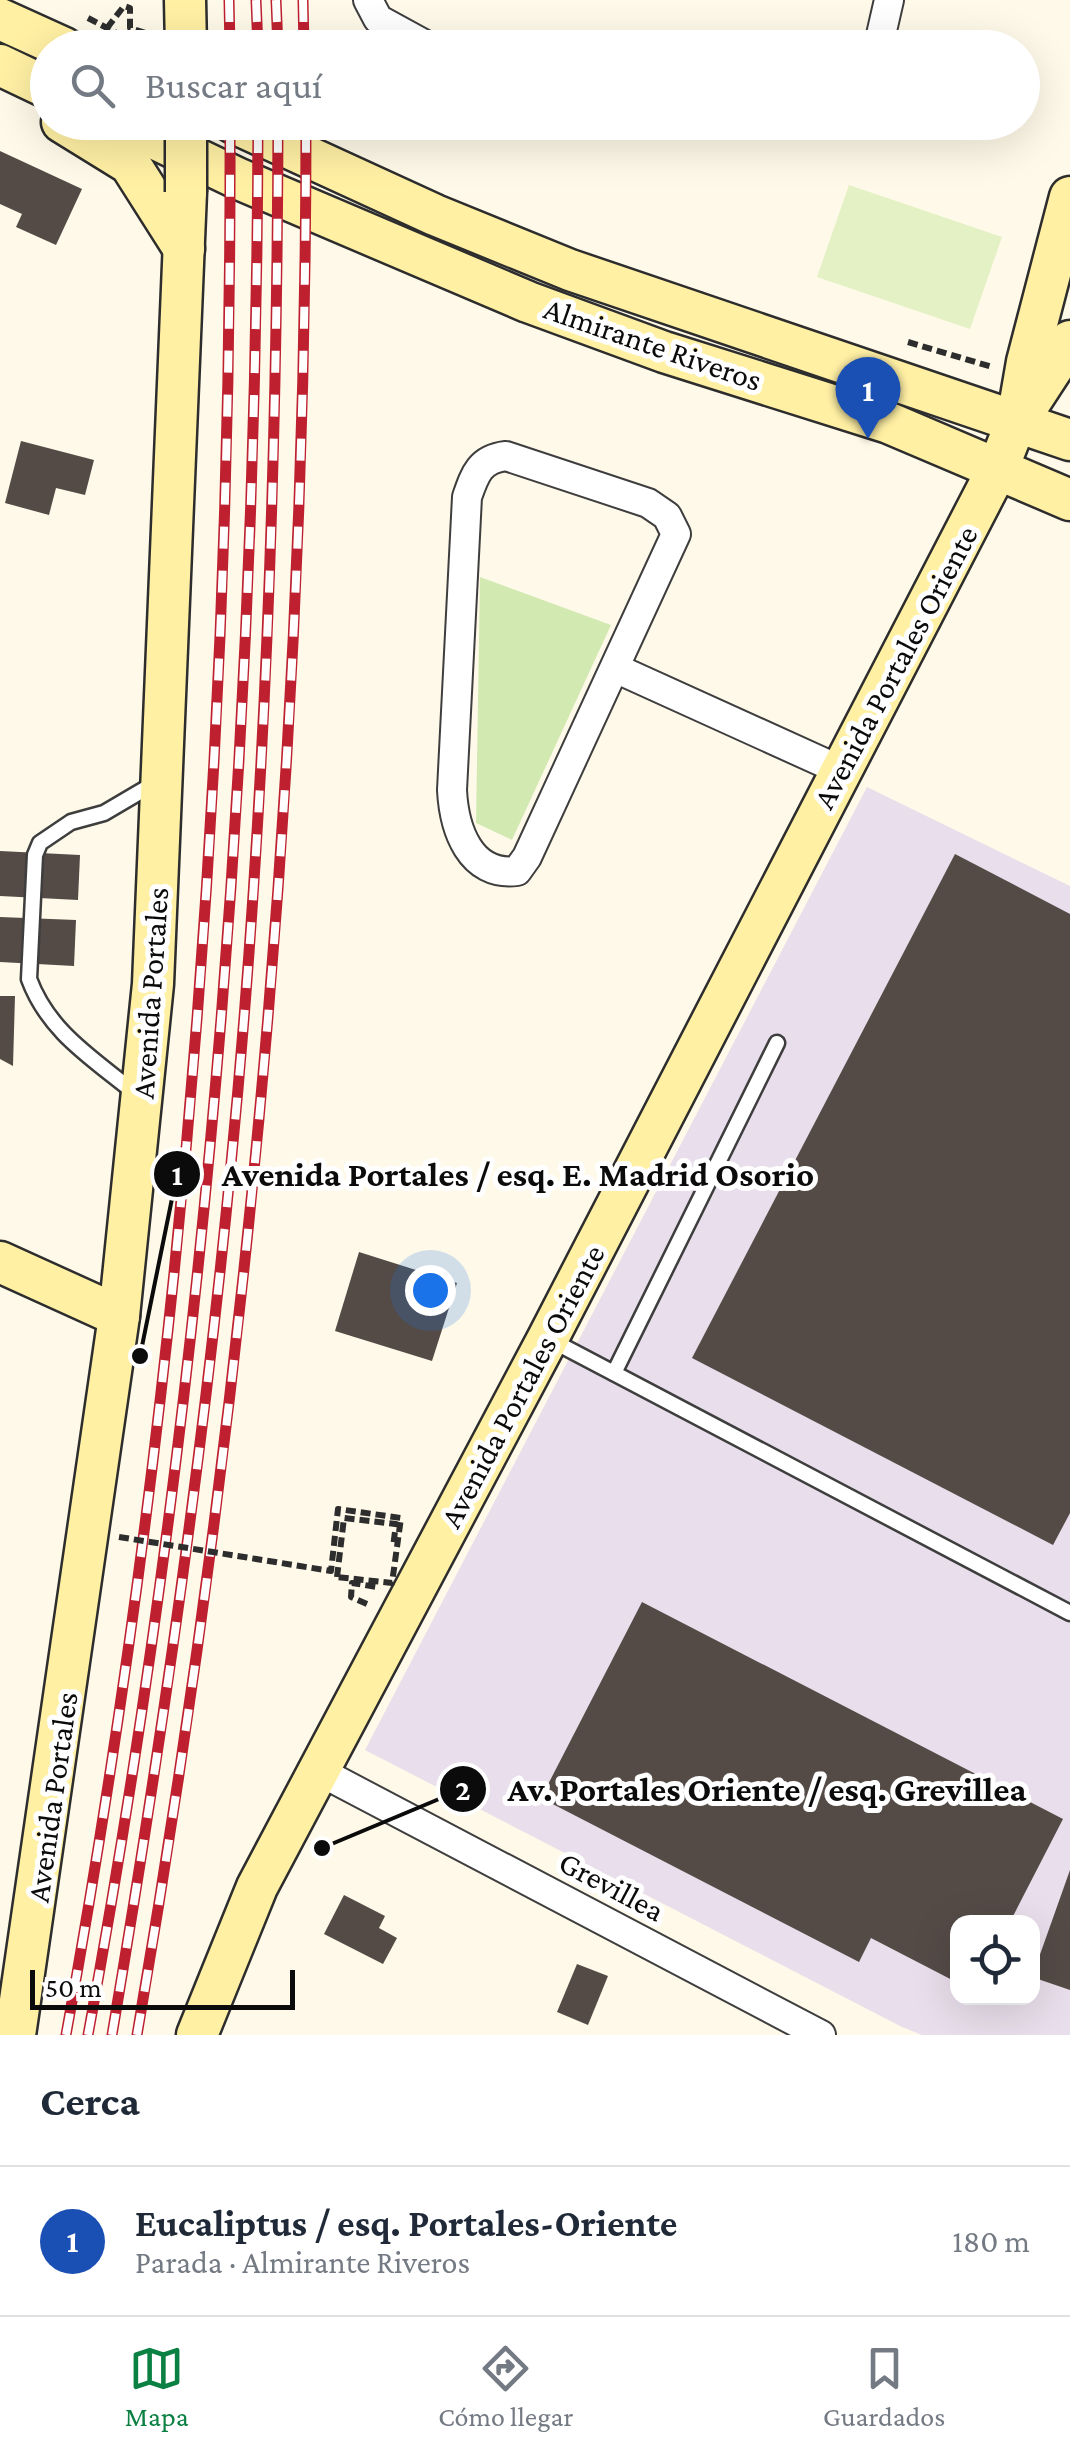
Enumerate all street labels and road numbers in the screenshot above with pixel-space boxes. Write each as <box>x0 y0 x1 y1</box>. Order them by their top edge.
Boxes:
street label: Almirante Riveros <box>540 290 766 398</box>
street label: Avenida Portales Oriente <box>805 519 985 815</box>
street label: Avenida Portales <box>125 886 175 1100</box>
street label: Avenida Portales Oriente <box>432 1238 612 1534</box>
street label: Avenida Portales <box>19 1689 85 1905</box>
street label: Grevillea <box>553 1843 671 1929</box>

